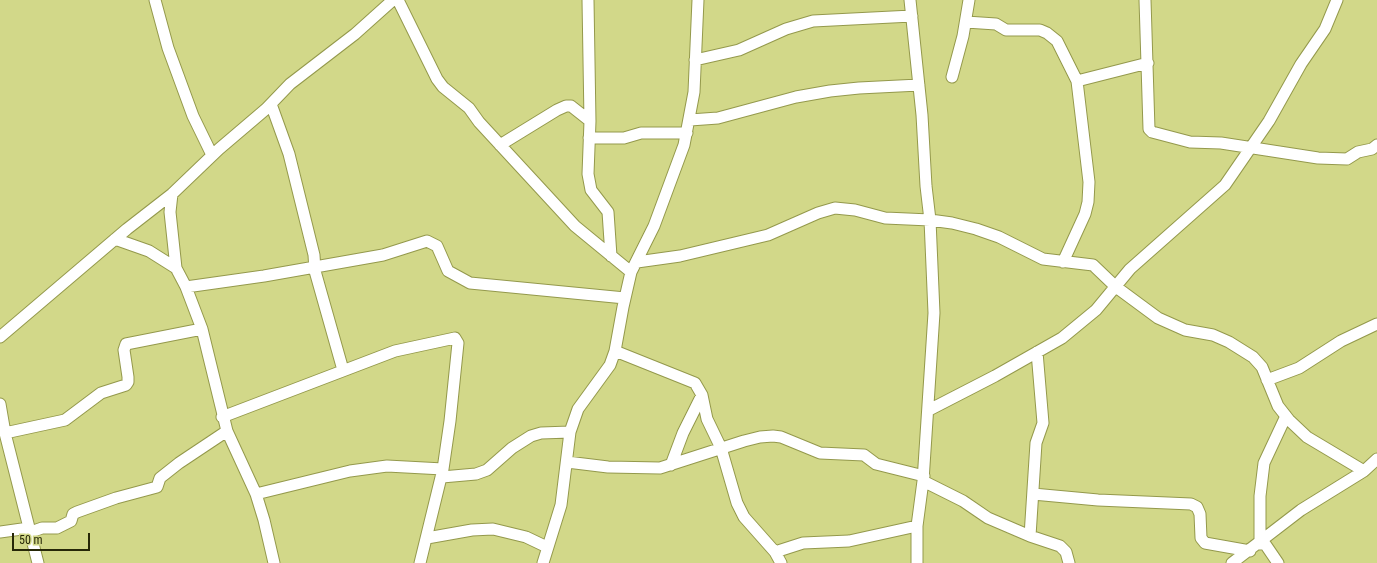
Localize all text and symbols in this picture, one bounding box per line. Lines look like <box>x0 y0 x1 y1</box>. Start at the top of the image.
scale bar <box>14 525 92 551</box>
text: 50 m <box>19 533 43 547</box>

